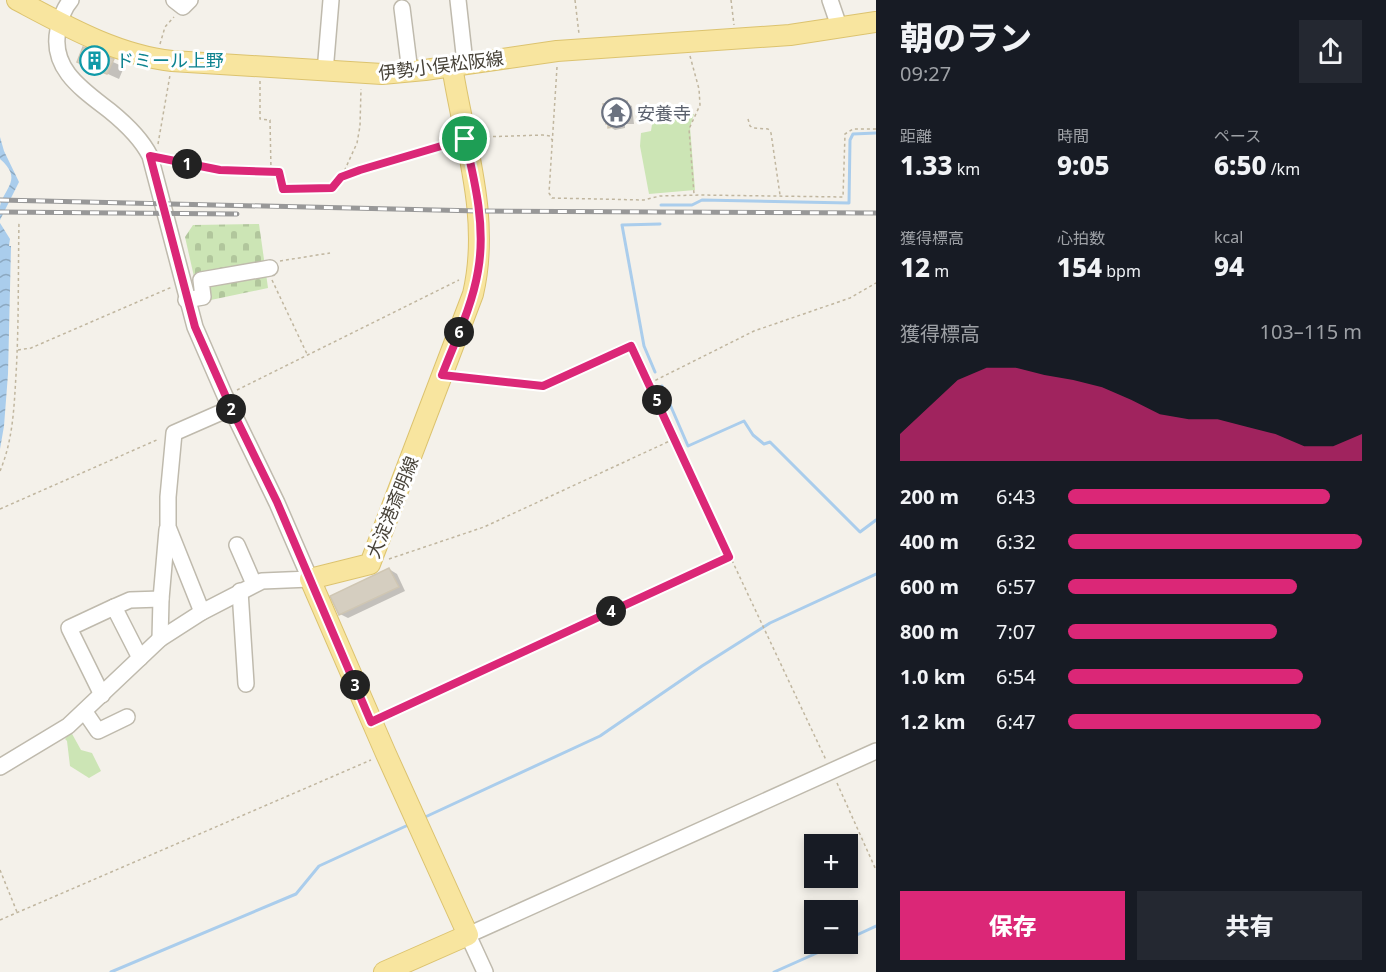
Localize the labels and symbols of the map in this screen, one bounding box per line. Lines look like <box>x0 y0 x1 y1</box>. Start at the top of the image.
building icon: ドミール上野 <box>79 44 111 76</box>
street label: 伊勢小俣松阪線 <box>377 45 505 85</box>
place label: ドミール上野 <box>116 48 224 72</box>
temple icon: 安養寺 <box>600 97 632 129</box>
place label: 安養寺 <box>637 101 691 125</box>
pin <box>439 113 490 164</box>
pin: 1 <box>172 149 202 179</box>
pin: 6 <box>444 317 474 347</box>
pin: 5 <box>642 385 672 415</box>
pin: 2 <box>216 394 246 424</box>
street label: 大淀港斎明線 <box>361 452 423 562</box>
pin: 4 <box>596 596 626 626</box>
pin: 3 <box>340 670 370 700</box>

